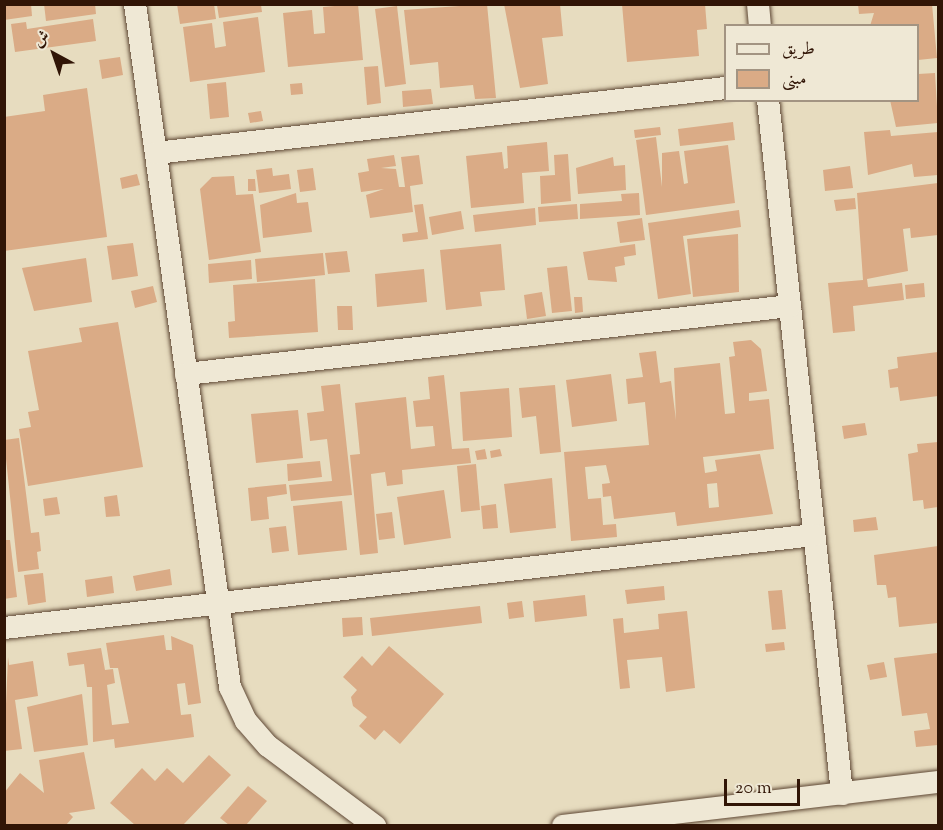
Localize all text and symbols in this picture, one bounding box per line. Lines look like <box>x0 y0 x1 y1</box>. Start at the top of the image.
north arrow <box>24 24 84 84</box>
legend <box>724 24 919 102</box>
text: ش <box>29 26 56 54</box>
text: طريق <box>782 37 815 63</box>
text: مبنى <box>782 67 807 93</box>
scale bar <box>727 767 804 805</box>
text: 20 m <box>735 776 772 802</box>

